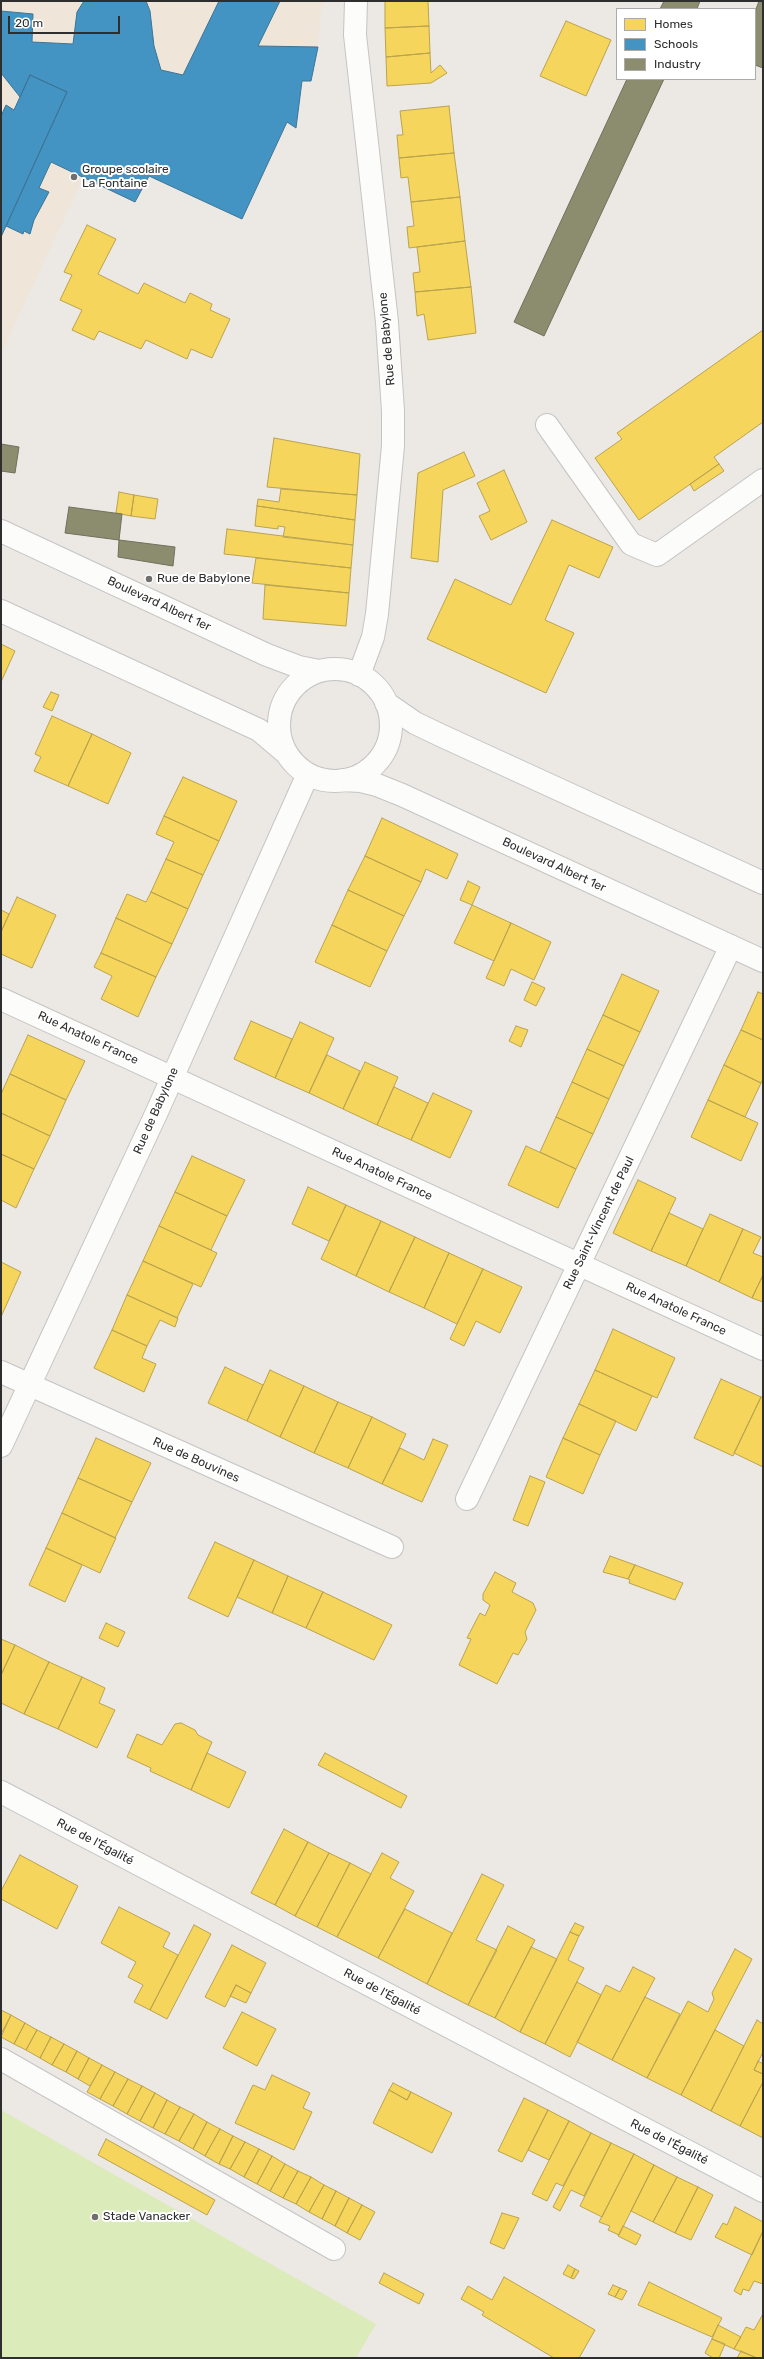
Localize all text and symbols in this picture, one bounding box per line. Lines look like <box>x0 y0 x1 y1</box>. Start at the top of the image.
scale bar <box>10 8 122 34</box>
legend <box>616 8 756 80</box>
text: 20 m <box>15 16 43 30</box>
text: Homes <box>654 17 693 31</box>
text: Schools <box>654 37 698 51</box>
text: Industry <box>654 57 701 71</box>
place label: Groupe scolaire La Fontaine <box>82 163 169 191</box>
marker: Groupe scolaire La Fontaine <box>69 172 79 182</box>
street label: Rue de Babylone <box>376 292 398 386</box>
place label: Rue de Babylone <box>157 572 251 586</box>
street label: Boulevard Albert 1er <box>105 574 213 634</box>
marker: Rue de Babylone <box>144 574 154 584</box>
street label: Boulevard Albert 1er <box>500 835 608 895</box>
street label: Rue Anatole France <box>35 1008 141 1068</box>
street label: Rue de Babylone <box>130 1065 182 1157</box>
street label: Rue Anatole France <box>329 1144 435 1204</box>
street label: Rue Saint-Vincent de Paul <box>561 1154 637 1292</box>
street label: Rue Anatole France <box>623 1279 729 1339</box>
street label: Rue de Bouvines <box>150 1434 242 1486</box>
street label: Rue de l'Égalité <box>54 1816 136 1868</box>
street label: Rue de l'Égalité <box>341 1966 423 2018</box>
street label: Rue de l'Égalité <box>628 2116 710 2168</box>
place label: Stade Vanacker <box>103 2210 190 2224</box>
marker: Stade Vanacker <box>90 2212 100 2222</box>

